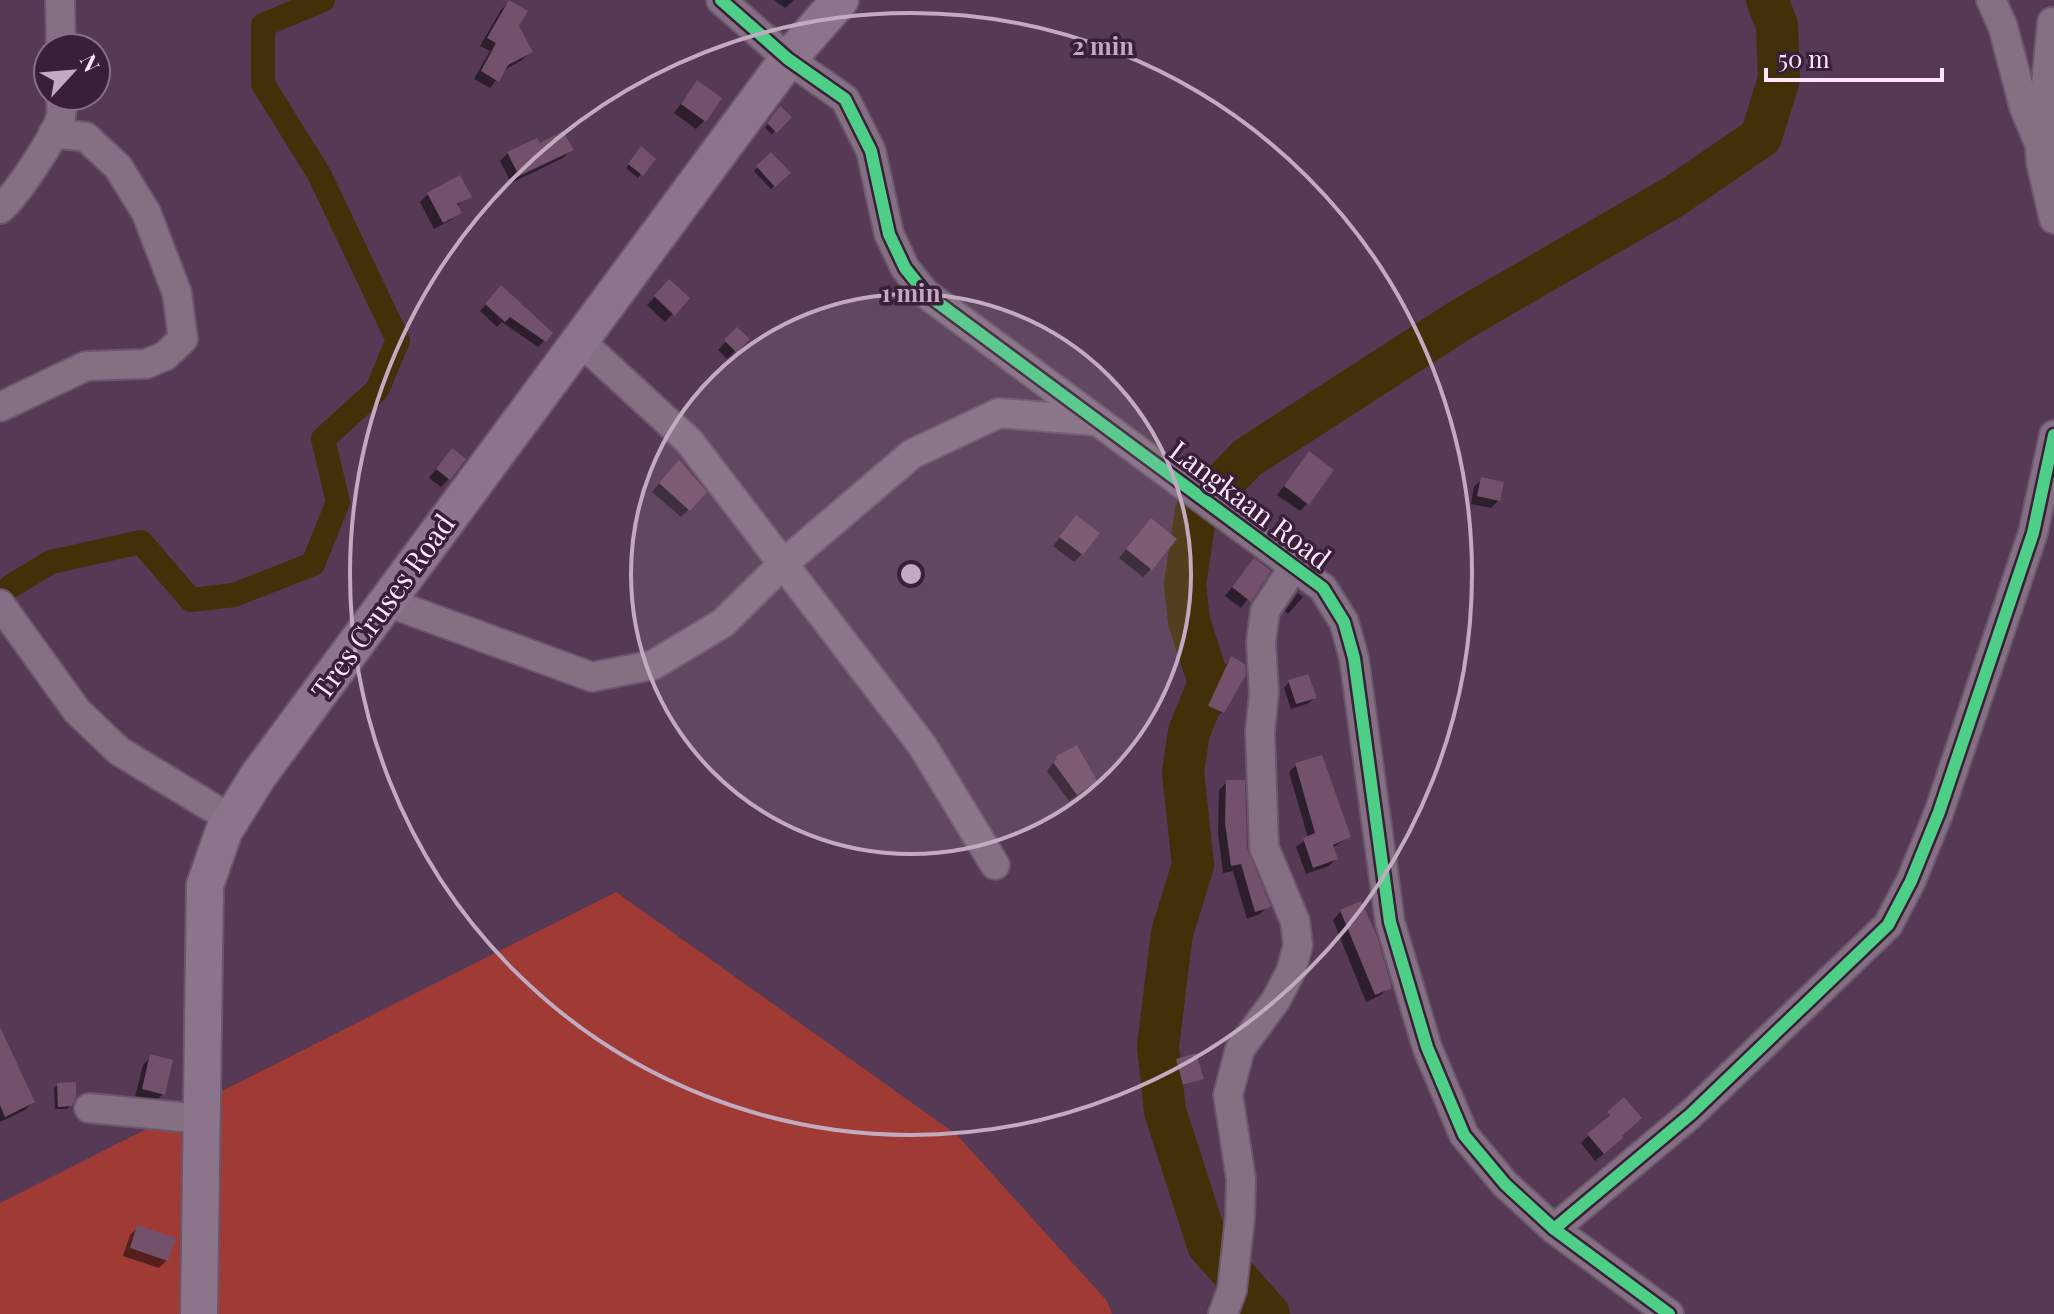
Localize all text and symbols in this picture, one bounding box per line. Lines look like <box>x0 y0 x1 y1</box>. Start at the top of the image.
text: 2 min <box>1072 29 1134 61</box>
north arrow <box>32 32 112 112</box>
scale bar <box>1766 32 1942 82</box>
text: 50 m <box>1778 42 1830 74</box>
text: N <box>74 49 108 77</box>
text: 1 min <box>882 276 941 308</box>
street label: Langkaan Road <box>1163 431 1339 576</box>
street label: Tres Cruses Road <box>302 506 462 706</box>
centre of rings <box>897 560 925 588</box>

